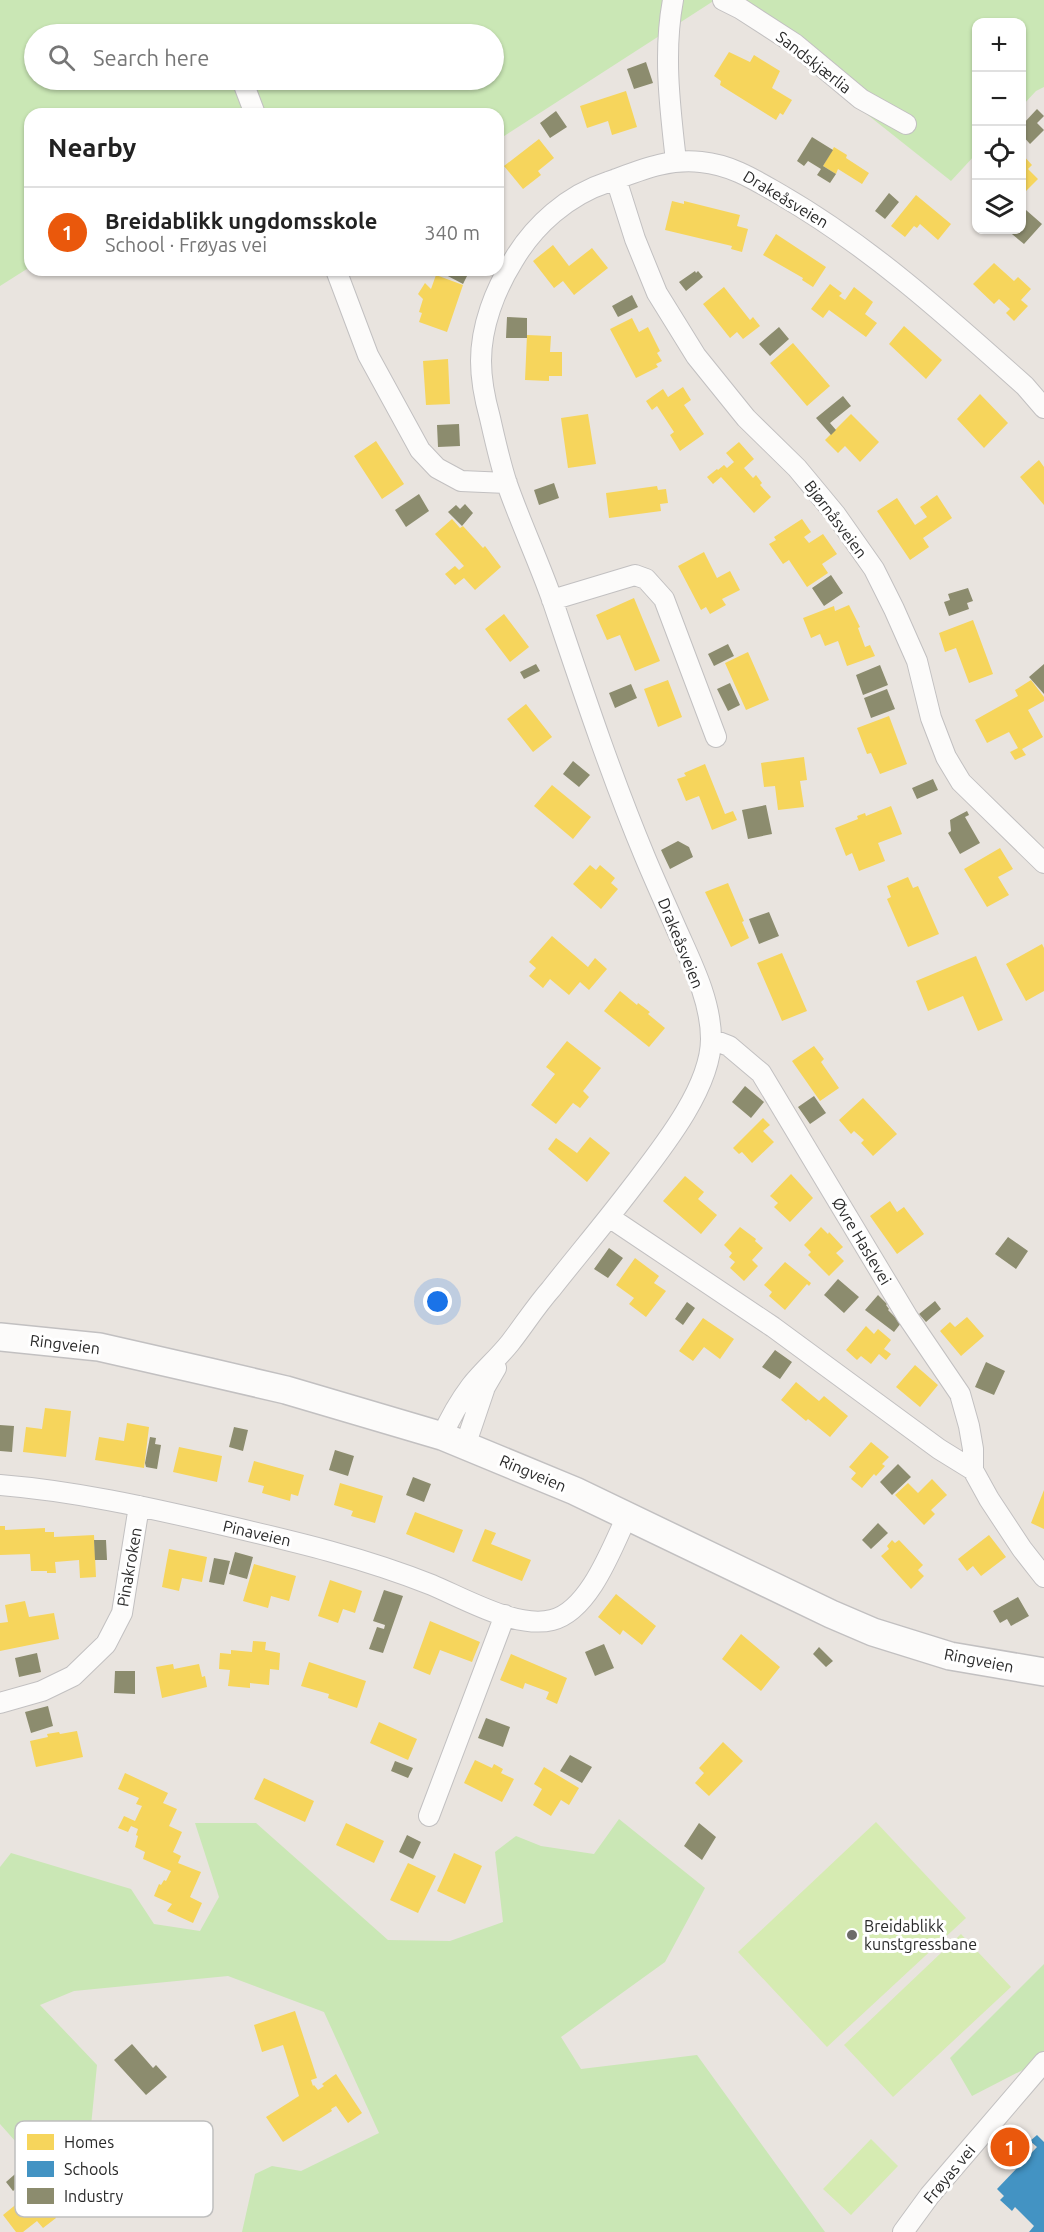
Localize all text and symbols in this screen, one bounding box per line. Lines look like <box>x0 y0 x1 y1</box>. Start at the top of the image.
map controls <box>972 18 1026 234</box>
button: + <box>972 18 1026 72</box>
search box <box>24 24 504 90</box>
street label: Sandskjærlia <box>773 27 855 97</box>
icon: search <box>45 41 78 74</box>
text: Search here <box>93 45 209 70</box>
button: − <box>972 72 1026 126</box>
button: locate <box>972 126 1026 180</box>
text: Nearby <box>48 133 136 162</box>
street label: Drakeåsveien <box>740 167 832 231</box>
button: layers <box>972 180 1026 234</box>
text: Breidablikk ungdomsskole <box>105 208 377 233</box>
text: 1 <box>62 221 73 244</box>
text: 340 m <box>424 221 480 244</box>
text: School · Frøyas vei <box>105 233 267 256</box>
street label: Bjørnåsveien <box>801 477 871 561</box>
street label: Drakeåsveien <box>655 895 707 991</box>
street label: Øvre Haslevei <box>829 1194 895 1288</box>
your location <box>423 1287 452 1316</box>
street label: Ringveien <box>29 1331 101 1357</box>
street label: Ringveien <box>497 1451 569 1495</box>
street label: Pinaveien <box>221 1516 293 1550</box>
street label: Pinakroken <box>113 1526 145 1608</box>
street label: Ringveien <box>943 1644 1015 1676</box>
place label: Breidablikk kunstgressbane <box>864 1917 977 1953</box>
marker: Breidablikk kunstgressbane <box>845 1928 859 1942</box>
legend <box>15 2121 213 2217</box>
pin: 1 <box>990 2124 1030 2170</box>
text: Homes <box>64 2133 114 2151</box>
street label: Frøyas vei <box>919 2141 979 2207</box>
text: Schools <box>64 2160 119 2178</box>
text: Industry <box>64 2187 123 2205</box>

